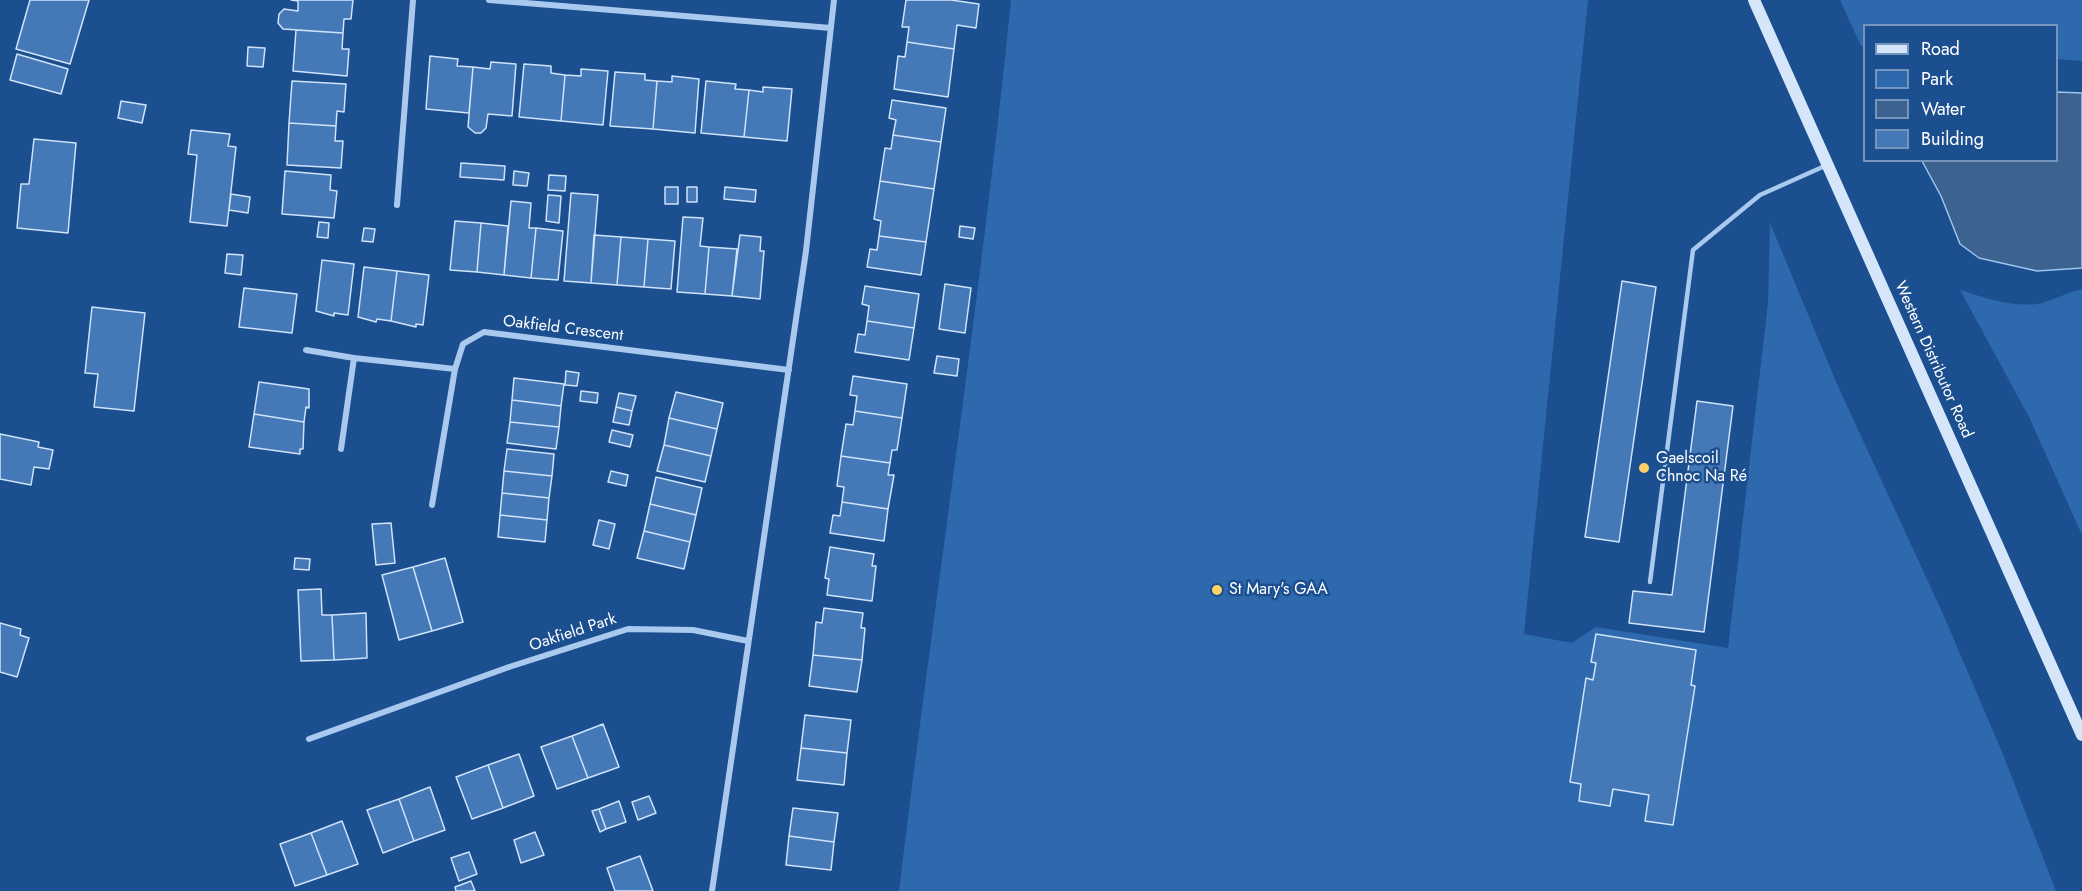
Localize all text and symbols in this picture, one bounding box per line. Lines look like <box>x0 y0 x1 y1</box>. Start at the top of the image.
legend <box>1863 24 2058 162</box>
text: Road <box>1921 36 1960 62</box>
text: Park <box>1921 66 1953 92</box>
text: Water <box>1921 96 1965 122</box>
text: Building <box>1921 126 1984 152</box>
street label: Western Distributor Road <box>1890 278 1976 442</box>
street label: Oakfield Crescent <box>502 312 624 346</box>
place label: Gaelscoil Chnoc Na Ré <box>1656 449 1747 487</box>
marker: Gaelscoil Chnoc Na Ré <box>1637 461 1651 475</box>
place label: St Mary's GAA <box>1229 580 1328 600</box>
marker: St Mary's GAA <box>1210 583 1224 597</box>
street label: Oakfield Park <box>527 610 619 656</box>

